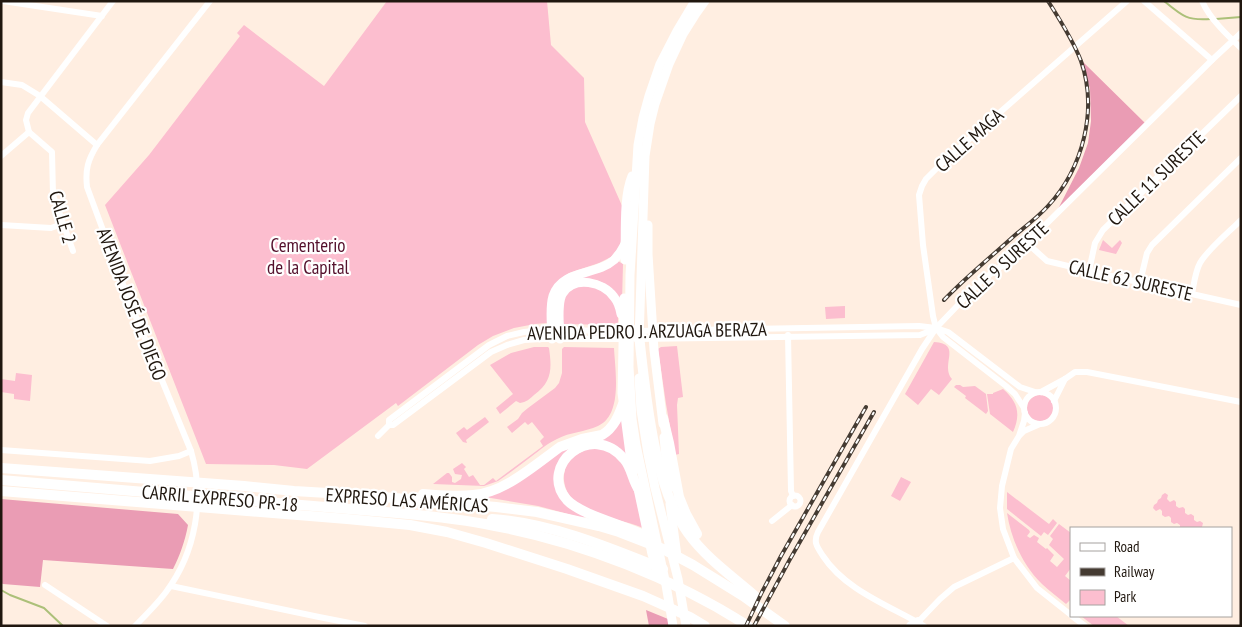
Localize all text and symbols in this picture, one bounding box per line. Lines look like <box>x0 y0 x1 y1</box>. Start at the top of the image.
street label: CALLE MAGA <box>930 103 1008 177</box>
street label: CALLE 11 SURESTE <box>1102 125 1210 231</box>
street label: CALLE 2 <box>44 188 82 246</box>
street label: CALLE 9 SURESTE <box>951 216 1053 314</box>
street label: AVENIDA JOSÉ DE DIEGO <box>92 224 172 384</box>
park label: Cementerio de la Capital <box>267 233 349 279</box>
street label: CALLE 62 SURESTE <box>1067 254 1195 306</box>
street label: AVENIDA PEDRO J. ARZUAGA BERAZA <box>527 317 767 345</box>
street label: CARRIL EXPRESO PR-18 <box>141 479 299 517</box>
street label: EXPRESO LAS AMÉRICAS <box>325 482 489 518</box>
legend <box>1070 527 1232 617</box>
text: Road <box>1114 537 1140 556</box>
text: Railway <box>1114 562 1155 581</box>
text: Park <box>1114 587 1136 606</box>

